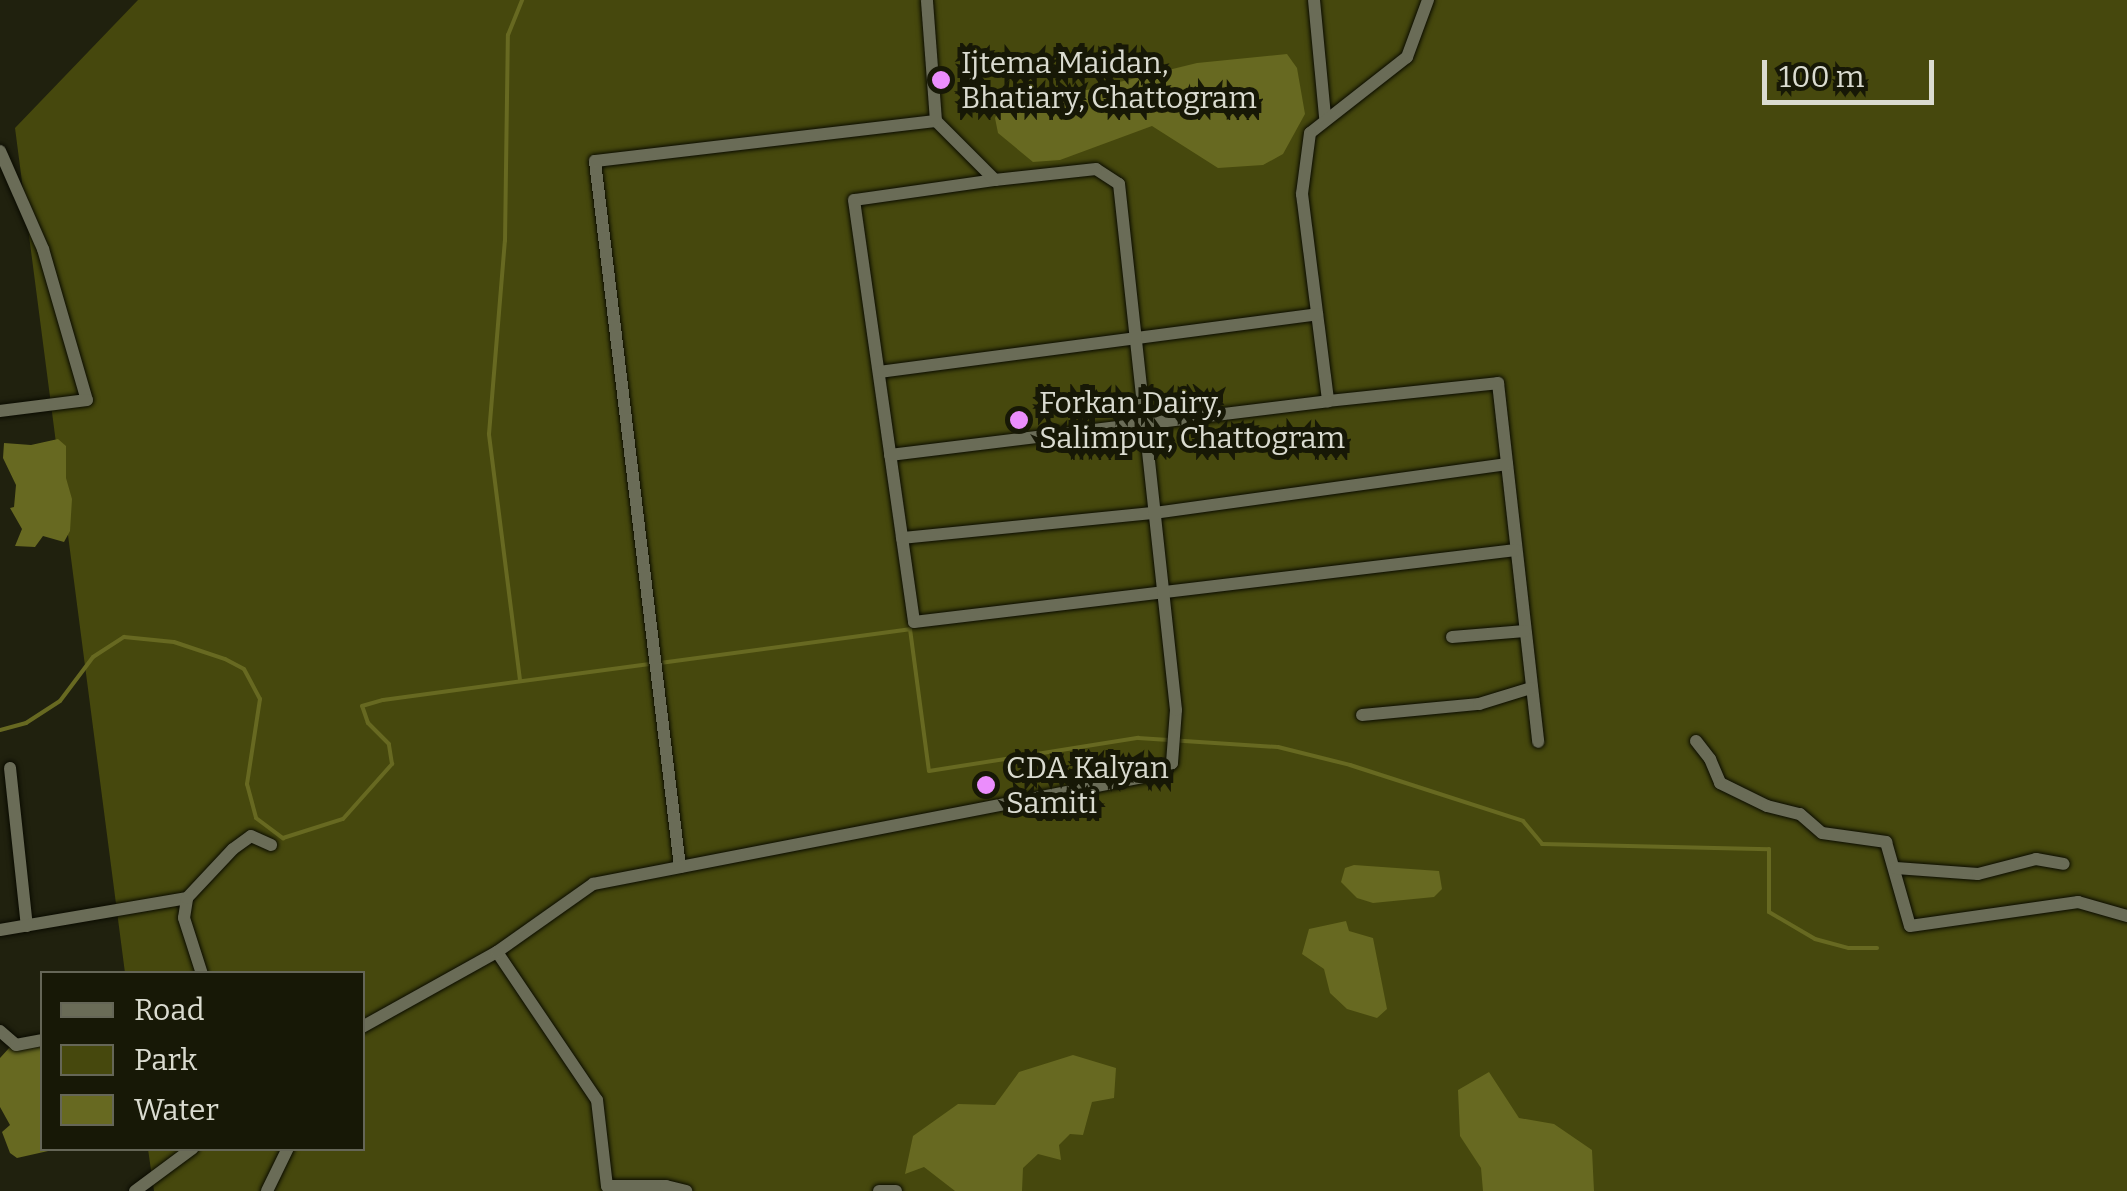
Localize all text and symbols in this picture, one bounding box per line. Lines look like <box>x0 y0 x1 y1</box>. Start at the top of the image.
scale bar <box>1767 40 1940 102</box>
place label: Ijtema Maidan, Bhatiary, Chattogram <box>961 45 1257 116</box>
text: 100 m <box>1779 59 1864 95</box>
marker: Ijtema Maidan, Bhatiary, Chattogram <box>930 69 952 91</box>
place label: Forkan Dairy, Salimpur, Chattogram <box>1039 385 1345 456</box>
marker: Forkan Dairy, Salimpur, Chattogram <box>1008 409 1030 431</box>
place label: CDA Kalyan Samiti <box>1006 750 1169 820</box>
marker: CDA Kalyan Samiti <box>975 774 997 796</box>
legend <box>40 971 365 1151</box>
text: Road <box>134 992 205 1028</box>
text: Park <box>134 1042 197 1078</box>
text: Water <box>134 1092 219 1128</box>

